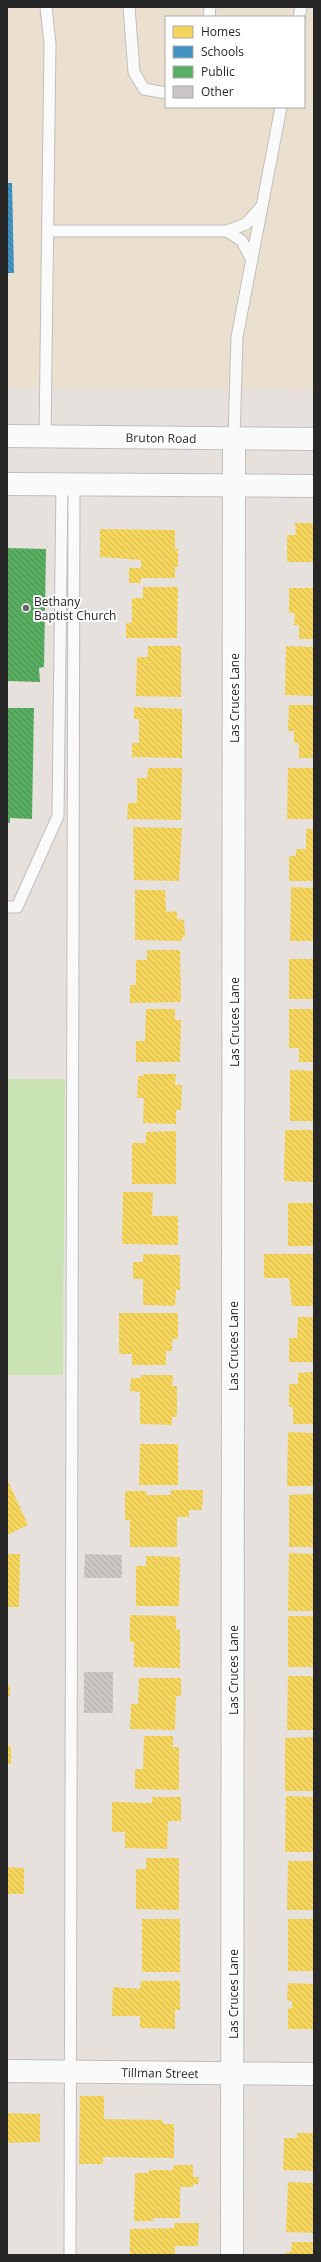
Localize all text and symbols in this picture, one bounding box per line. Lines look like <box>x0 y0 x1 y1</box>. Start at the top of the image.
legend <box>165 16 305 108</box>
text: Homes <box>201 23 241 40</box>
text: Schools <box>201 43 244 60</box>
text: Public <box>201 63 235 80</box>
text: Other <box>201 83 234 100</box>
street label: Bruton Road <box>126 429 196 447</box>
place label: Bethany Baptist Church <box>34 593 116 624</box>
marker: Bethany Baptist Church <box>21 603 31 613</box>
street label: Las Cruces Lane <box>226 653 243 743</box>
street label: Las Cruces Lane <box>226 977 243 1067</box>
street label: Las Cruces Lane <box>225 1301 242 1391</box>
street label: Las Cruces Lane <box>225 1625 242 1715</box>
street label: Las Cruces Lane <box>225 1949 242 2039</box>
street label: Tillman Street <box>121 2064 199 2082</box>

